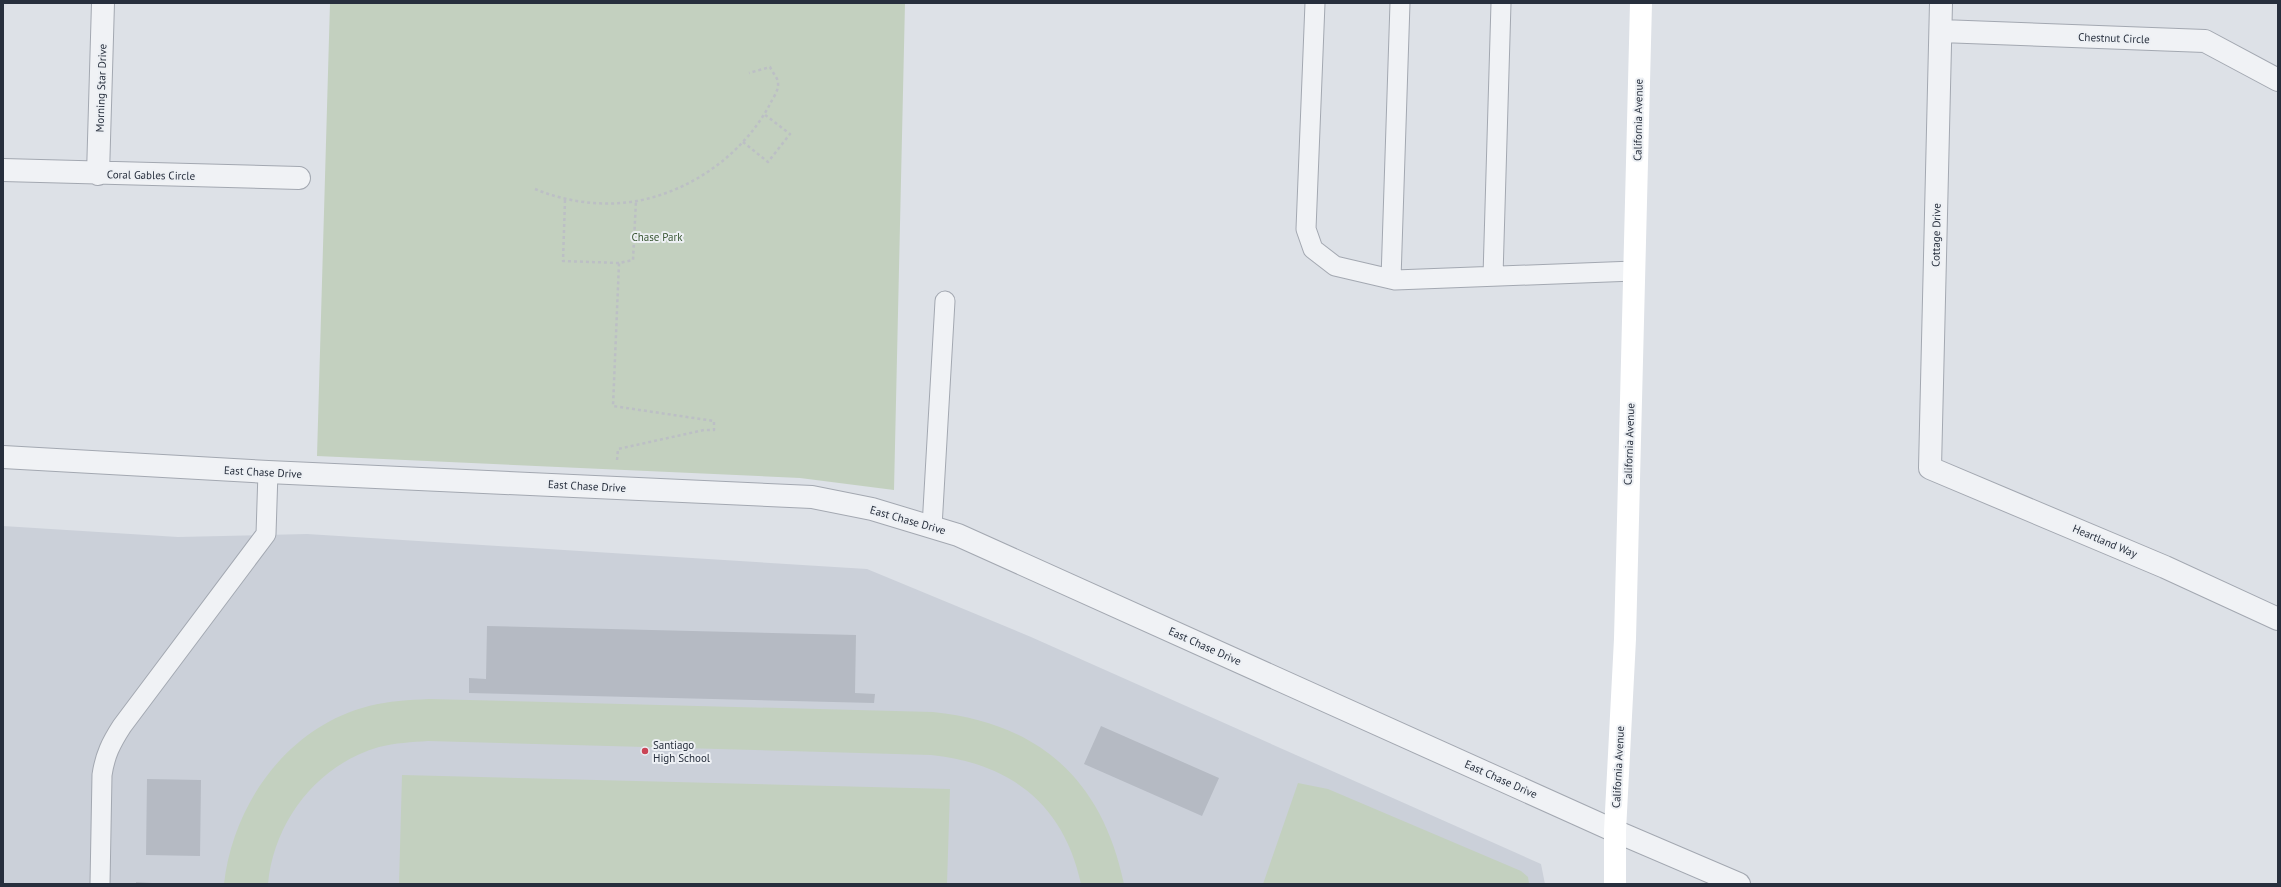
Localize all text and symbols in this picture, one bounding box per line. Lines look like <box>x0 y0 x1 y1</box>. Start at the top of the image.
street label: Chestnut Circle <box>2078 30 2150 46</box>
street label: Morning Star Drive <box>92 43 110 132</box>
street label: California Avenue <box>1630 78 1646 161</box>
street label: Coral Gables Circle <box>107 167 196 183</box>
street label: Cottage Drive <box>1928 203 1944 267</box>
park label: Chase Park <box>631 230 683 244</box>
street label: California Avenue <box>1621 402 1637 485</box>
street label: East Chase Drive <box>224 463 303 481</box>
street label: East Chase Drive <box>548 477 627 495</box>
street label: East Chase Drive <box>868 502 948 538</box>
street label: Heartland Way <box>2071 521 2140 561</box>
street label: East Chase Drive <box>1166 624 1244 668</box>
street label: California Avenue <box>1609 725 1627 808</box>
place label: Santiago High School <box>653 738 711 765</box>
marker: Santiago High School <box>640 746 650 756</box>
street label: East Chase Drive <box>1462 757 1540 801</box>

